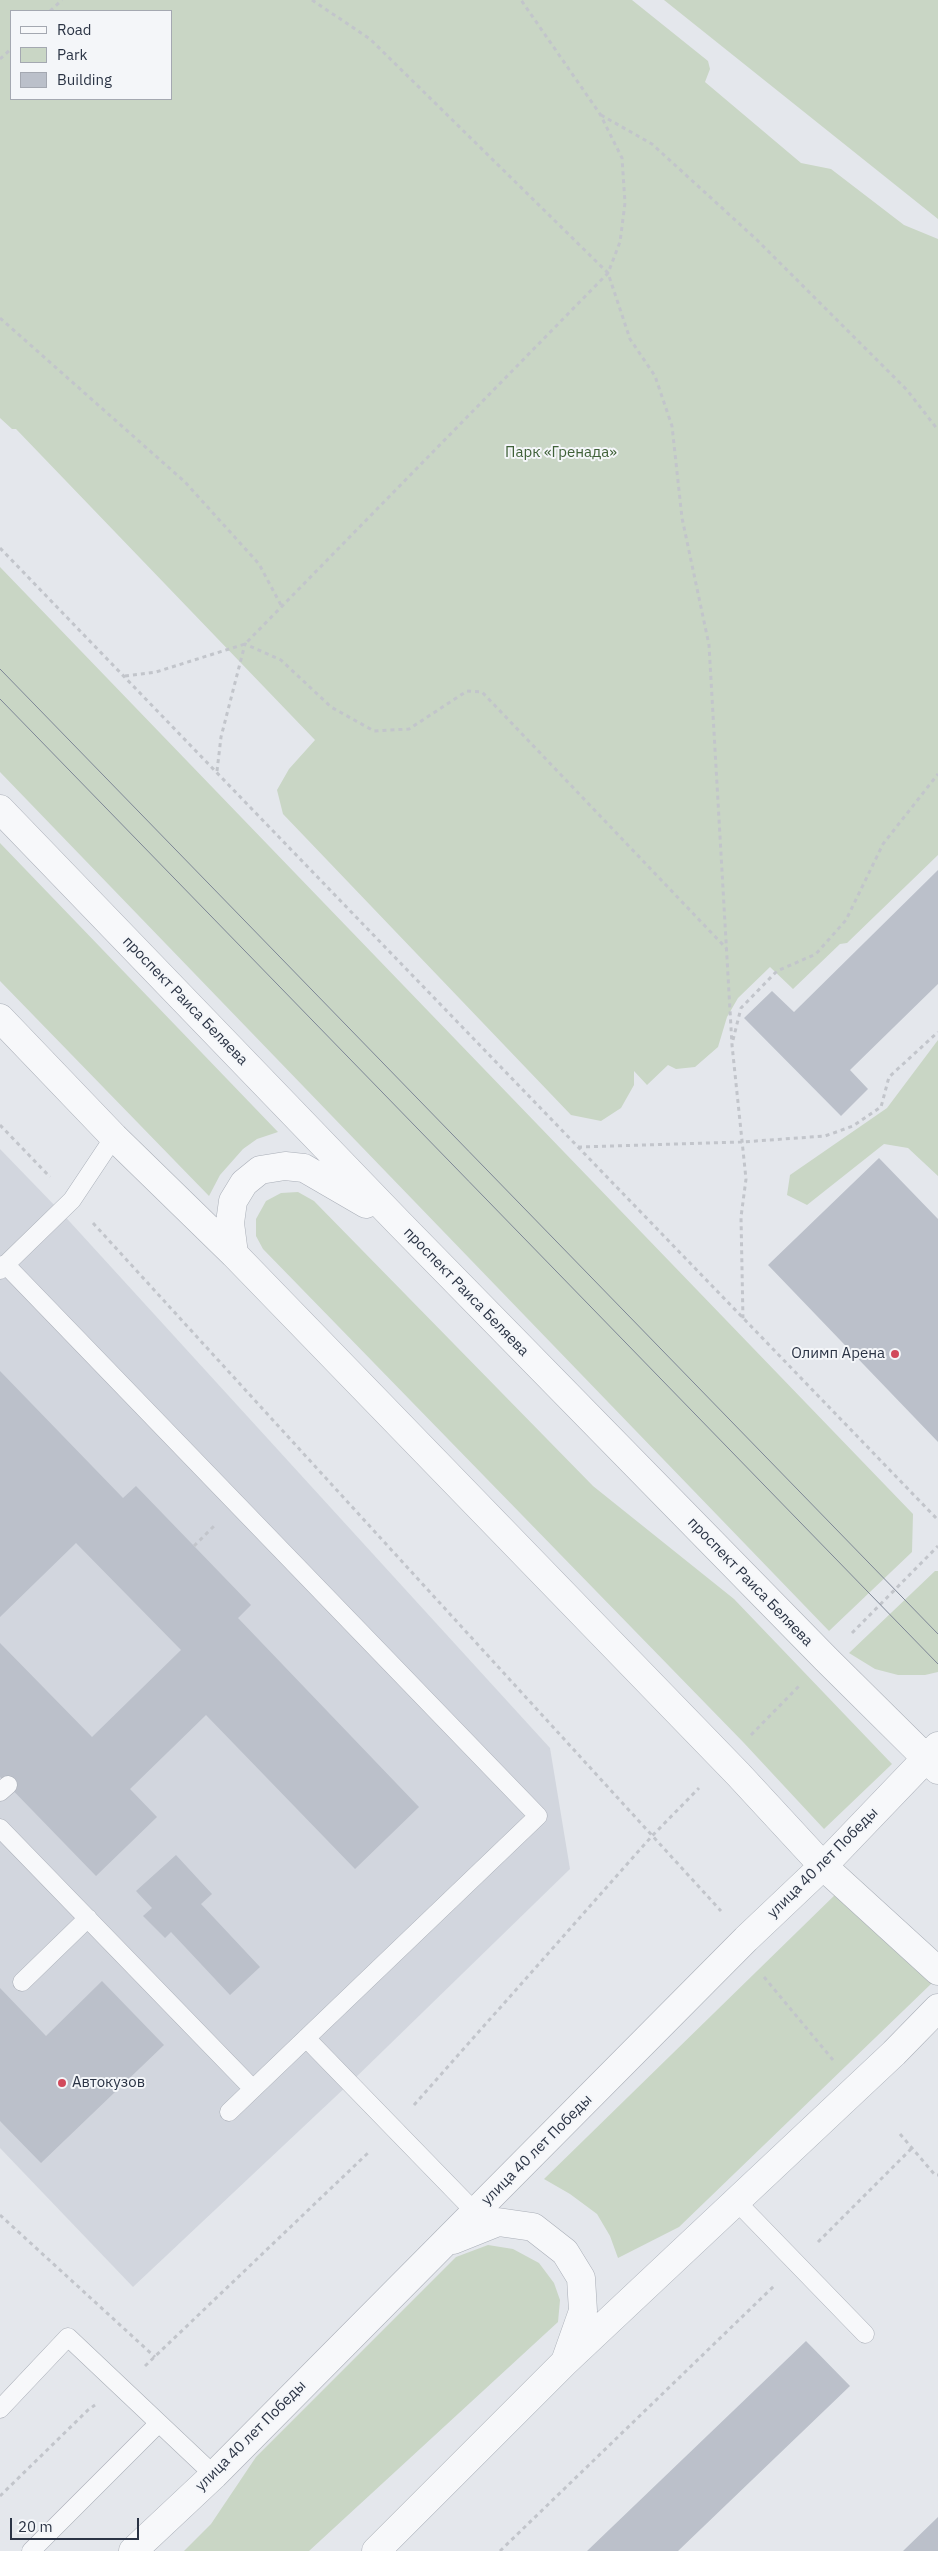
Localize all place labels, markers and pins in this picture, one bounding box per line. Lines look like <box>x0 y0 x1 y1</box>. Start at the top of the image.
place label: Олимп Арена <box>791 1345 885 1363</box>
marker: Олимп Арена <box>889 1348 901 1360</box>
place label: Автокузов <box>72 2074 145 2092</box>
marker: Автокузов <box>56 2077 68 2089</box>

